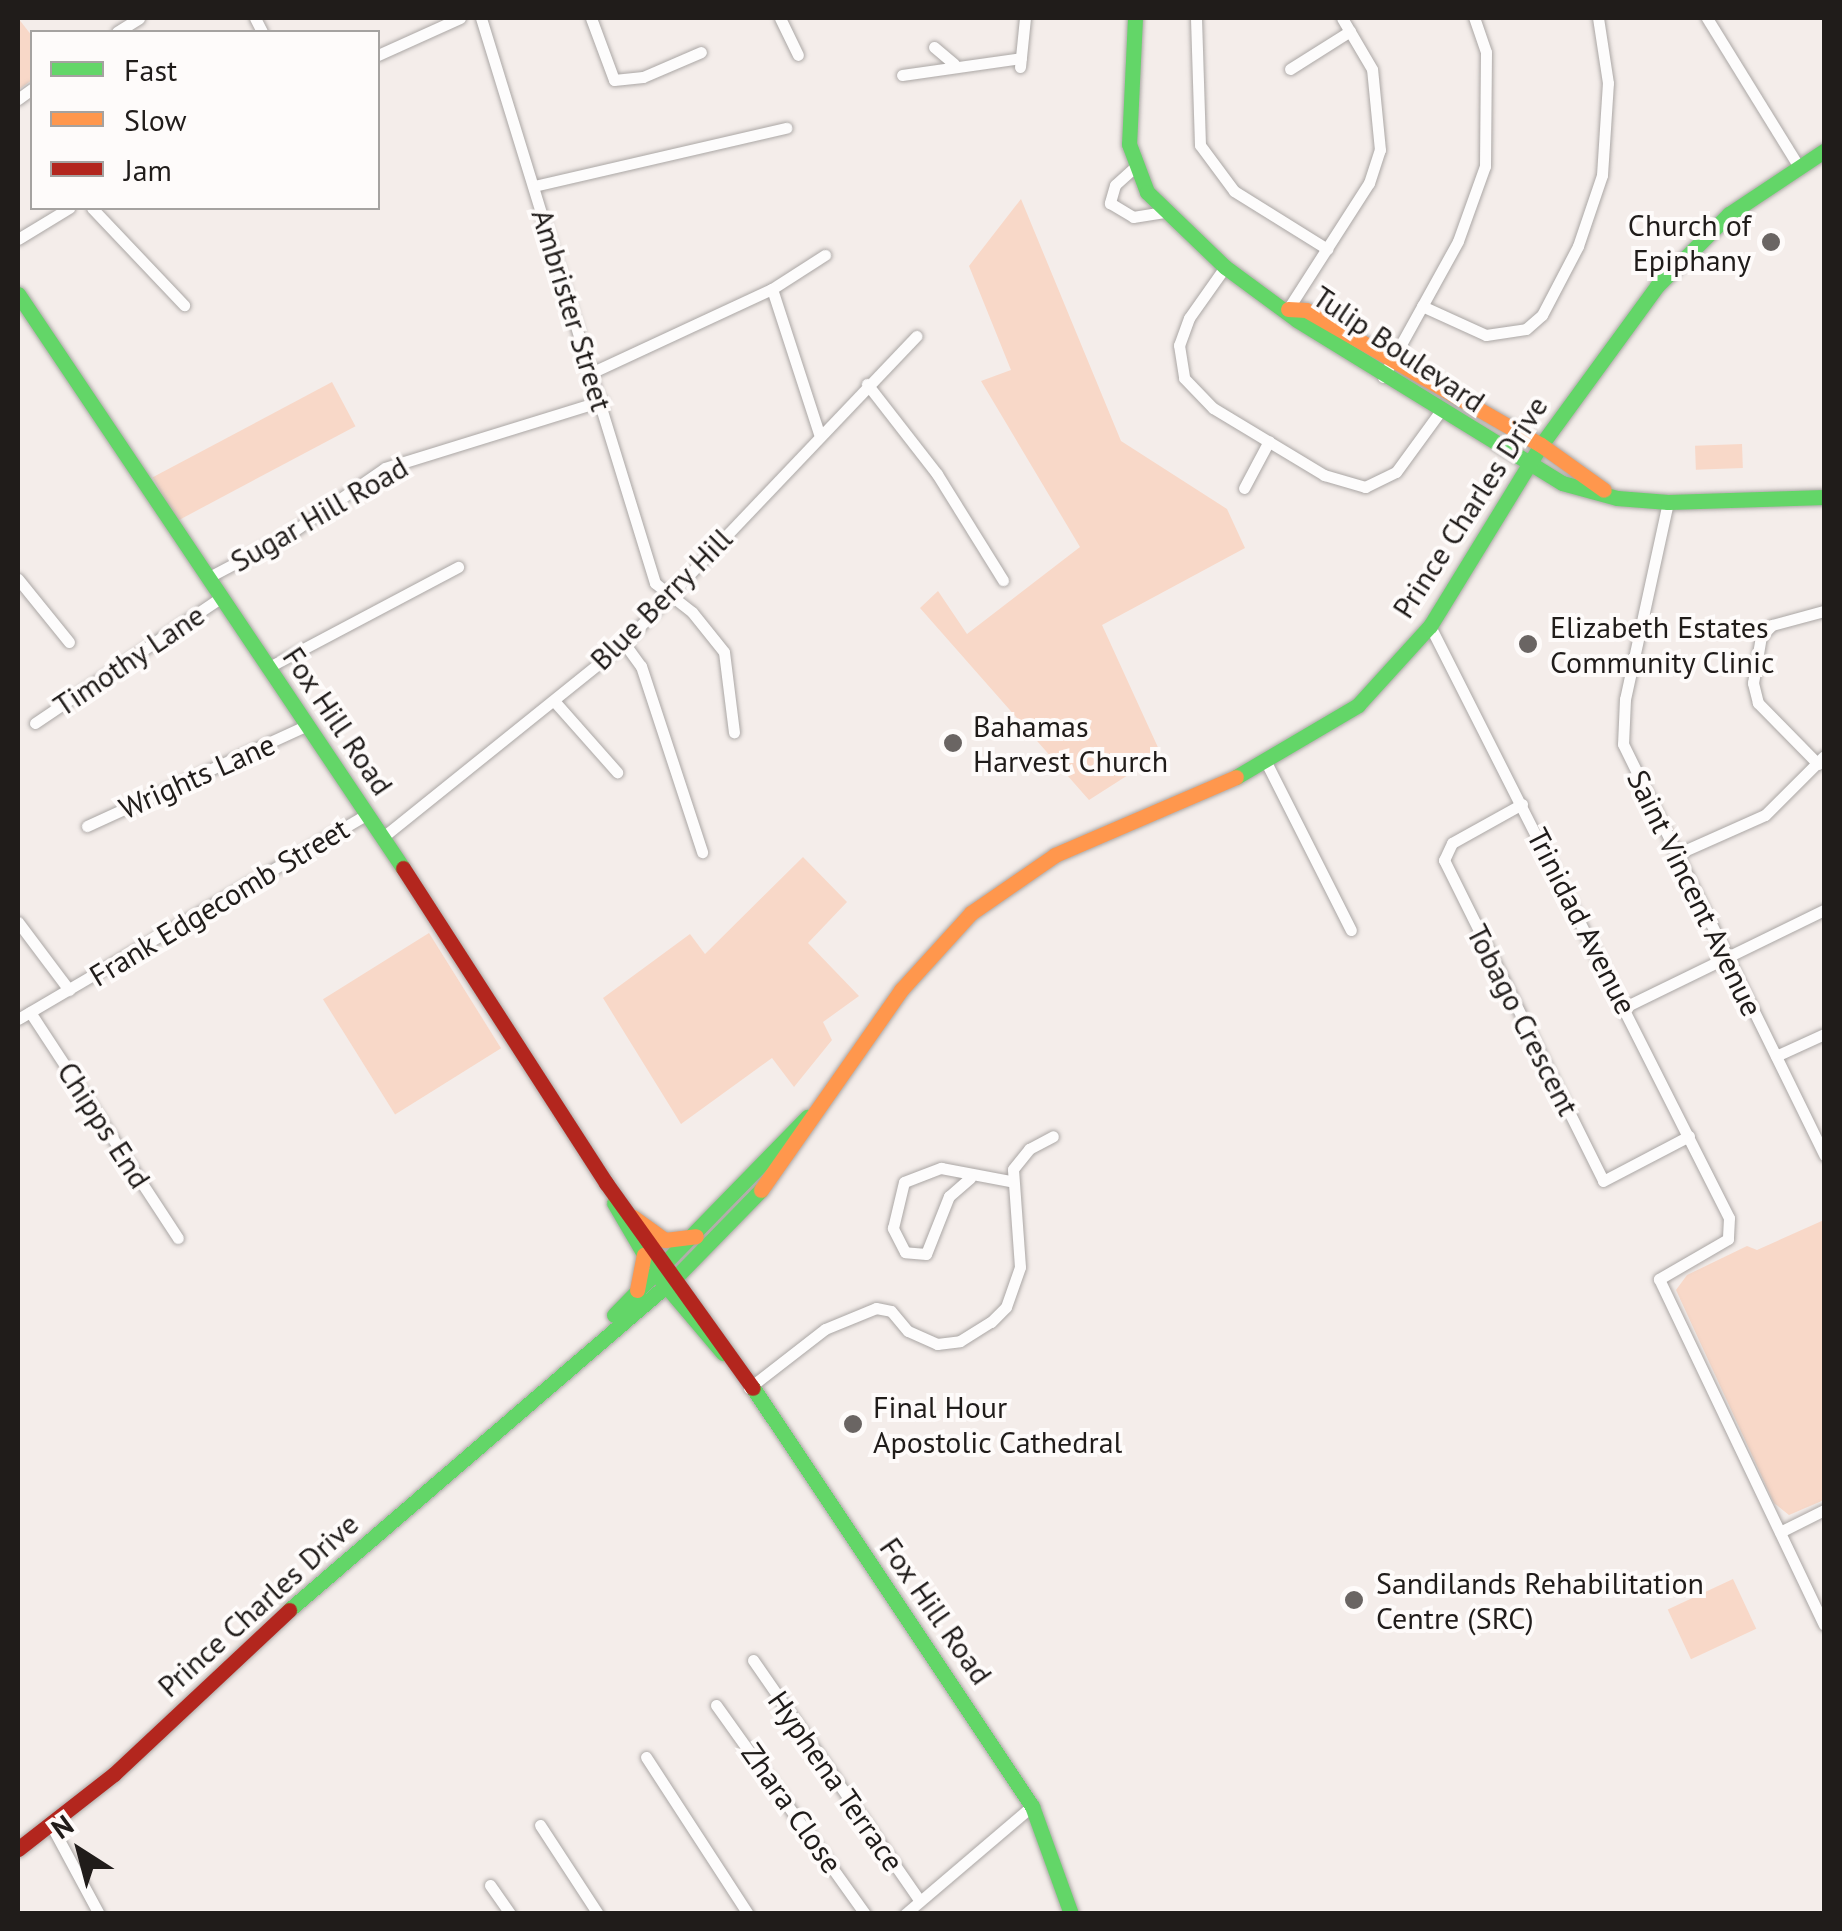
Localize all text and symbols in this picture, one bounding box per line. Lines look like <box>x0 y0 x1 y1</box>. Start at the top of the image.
legend <box>30 30 380 210</box>
text: Fast <box>124 50 177 89</box>
text: Slow <box>124 100 187 139</box>
text: Jam <box>124 150 172 189</box>
street label: Ambrister Street <box>524 205 620 415</box>
place label: Church of Epiphany <box>1628 207 1751 278</box>
marker: Church of Epiphany <box>1760 231 1782 253</box>
street label: Tulip Boulevard <box>1306 278 1492 420</box>
street label: Prince Charles Drive <box>1385 389 1555 625</box>
street label: Sugar Hill Road <box>224 449 414 579</box>
street label: Blue Berry Hill <box>582 520 740 678</box>
street label: Timothy Lane <box>46 596 212 724</box>
place label: Elizabeth Estates Community Clinic <box>1550 609 1776 680</box>
marker: Elizabeth Estates Community Clinic <box>1515 631 1541 657</box>
street label: Fox Hill Road <box>275 640 401 802</box>
place label: Bahamas Harvest Church <box>973 708 1168 778</box>
street label: Wrights Lane <box>114 726 280 826</box>
marker: Bahamas Harvest Church <box>942 732 964 754</box>
street label: Saint Vincent Avenue <box>1619 763 1771 1023</box>
street label: Frank Edgecomb Street <box>83 810 355 994</box>
street label: Trinidad Avenue <box>1519 821 1645 1021</box>
street label: Tobago Crescent <box>1459 918 1587 1122</box>
street label: Chipps End <box>50 1055 158 1195</box>
place label: Final Hour Apostolic Cathedral <box>873 1389 1123 1460</box>
marker: Final Hour Apostolic Cathedral <box>842 1413 864 1435</box>
street label: Prince Charles Drive <box>150 1506 366 1704</box>
street label: Fox Hill Road <box>872 1530 1000 1692</box>
place label: Sandilands Rehabilitation Centre (SRC) <box>1376 1565 1704 1636</box>
marker: Sandilands Rehabilitation Centre (SRC) <box>1341 1587 1367 1613</box>
street label: Hyphena Terrace <box>760 1684 912 1878</box>
street label: Zhara Close <box>734 1736 850 1880</box>
north arrow <box>30 1801 130 1901</box>
text: N <box>44 1806 80 1847</box>

